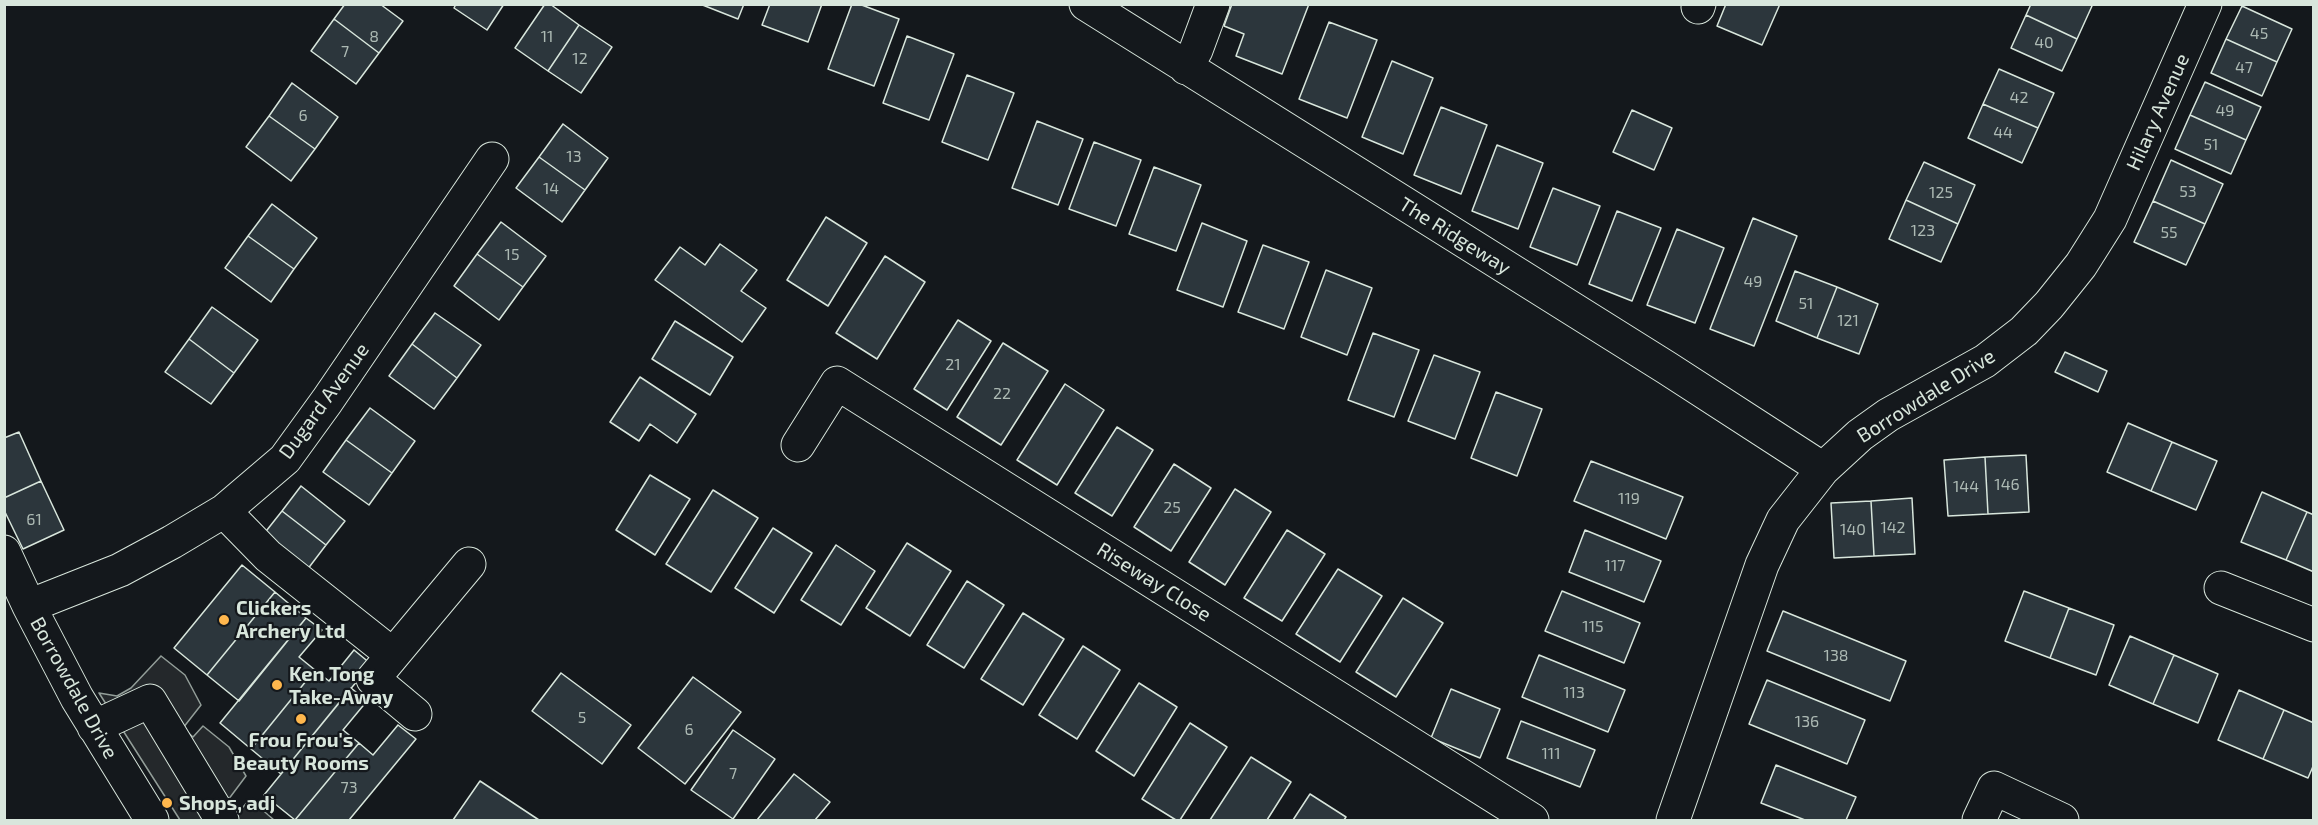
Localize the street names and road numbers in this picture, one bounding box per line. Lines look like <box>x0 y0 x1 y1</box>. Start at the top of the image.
street label: Hilary Avenue <box>2122 50 2194 174</box>
street label: The Ridgeway <box>1395 192 1515 280</box>
street label: Dugard Avenue <box>274 338 374 464</box>
street label: Borrowdale Drive <box>1853 344 1999 448</box>
street label: Riseway Close <box>1092 537 1216 627</box>
street label: Borrowdale Drive <box>25 613 123 763</box>

